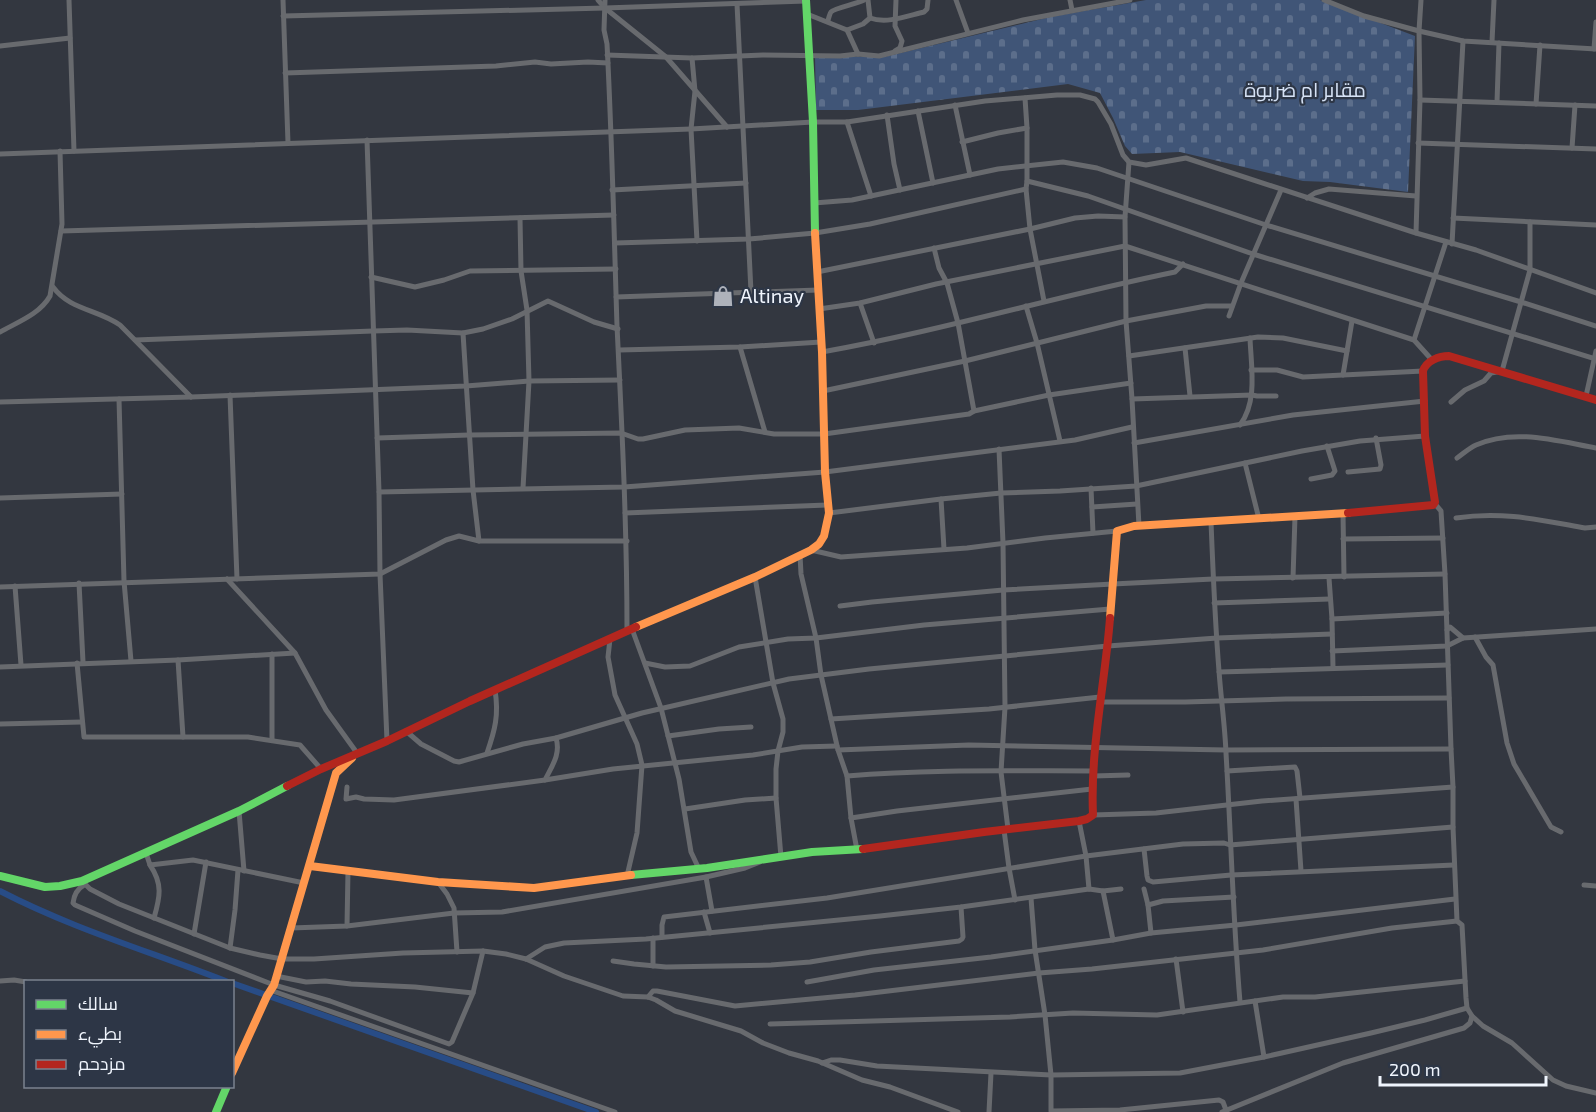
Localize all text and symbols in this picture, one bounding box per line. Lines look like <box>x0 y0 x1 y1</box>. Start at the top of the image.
park label: مقابر ام ضريوة <box>1244 77 1366 104</box>
place label: Altinay <box>740 283 804 307</box>
shop icon: Altinay <box>711 284 735 308</box>
legend <box>24 980 234 1088</box>
text: سالك <box>78 992 118 1014</box>
text: بطيء <box>78 1022 122 1048</box>
scale bar <box>1380 1049 1546 1087</box>
text: مزدحم <box>78 1052 126 1076</box>
text: 200 m <box>1389 1058 1441 1080</box>

